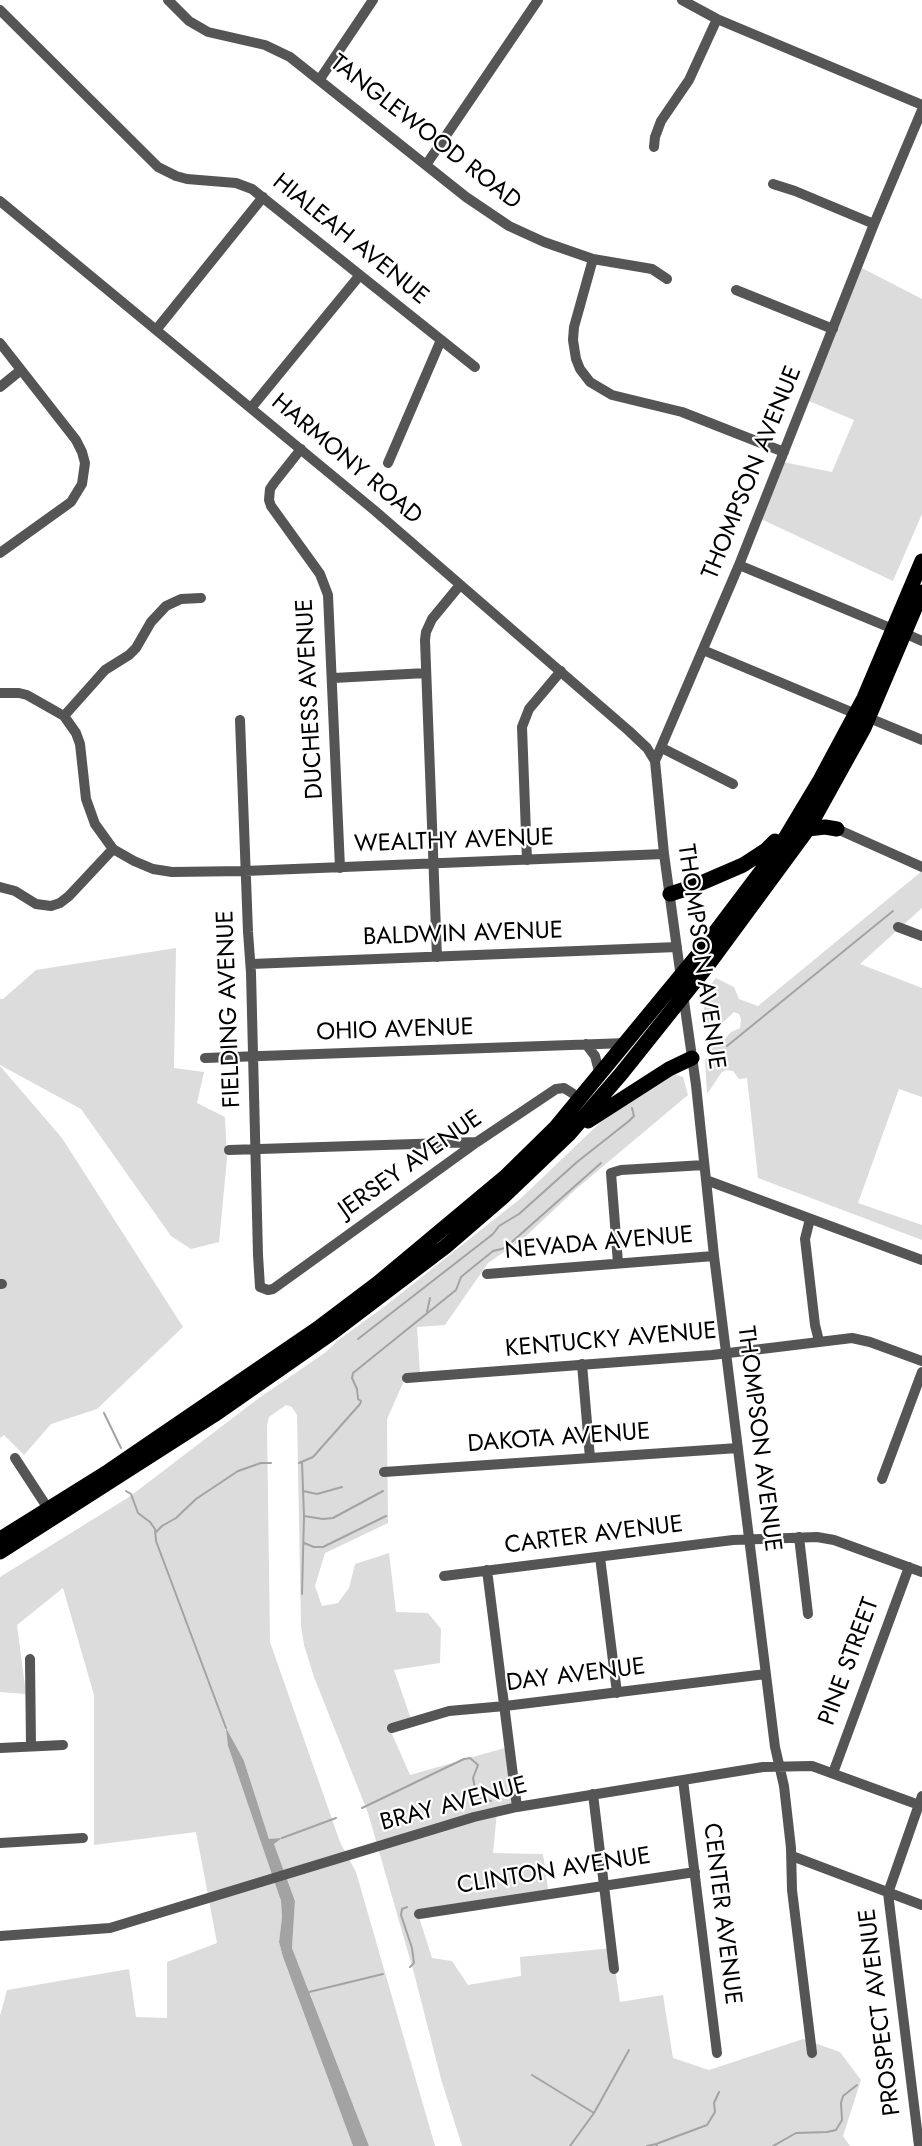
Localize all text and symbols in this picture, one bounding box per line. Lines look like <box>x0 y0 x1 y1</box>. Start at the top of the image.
street label: TANGLEWOOD ROAD <box>324 49 526 217</box>
street label: HIALEAH AVENUE <box>266 168 434 312</box>
street label: THOMPSON AVENUE <box>697 362 809 584</box>
street label: HARMONY ROAD <box>265 389 427 531</box>
street label: DUCHESS AVENUE <box>291 598 331 800</box>
street label: WEALTHY AVENUE <box>353 824 555 860</box>
street label: THOMPSON AVENUE <box>670 843 730 1071</box>
street label: FIELDING AVENUE <box>212 910 248 1108</box>
street label: BALDWIN AVENUE <box>363 917 563 953</box>
street label: OHIO AVENUE <box>316 1014 474 1048</box>
street label: JERSEY AVENUE <box>334 1105 488 1225</box>
street label: NEVADA AVENUE <box>504 1221 694 1267</box>
street label: KENTUCKY AVENUE <box>504 1317 718 1365</box>
street label: THOMPSON AVENUE <box>730 1325 786 1553</box>
street label: DAKOTA AVENUE <box>467 1418 651 1460</box>
street label: CARTER AVENUE <box>503 1511 685 1561</box>
street label: PINE STREET <box>814 1594 886 1730</box>
street label: DAY AVENUE <box>505 1653 647 1699</box>
street label: BRAY AVENUE <box>377 1772 531 1838</box>
street label: CENTER AVENUE <box>696 1822 746 2006</box>
street label: CLINTON AVENUE <box>455 1842 653 1902</box>
street label: PROSPECT AVENUE <box>854 1907 908 2117</box>

